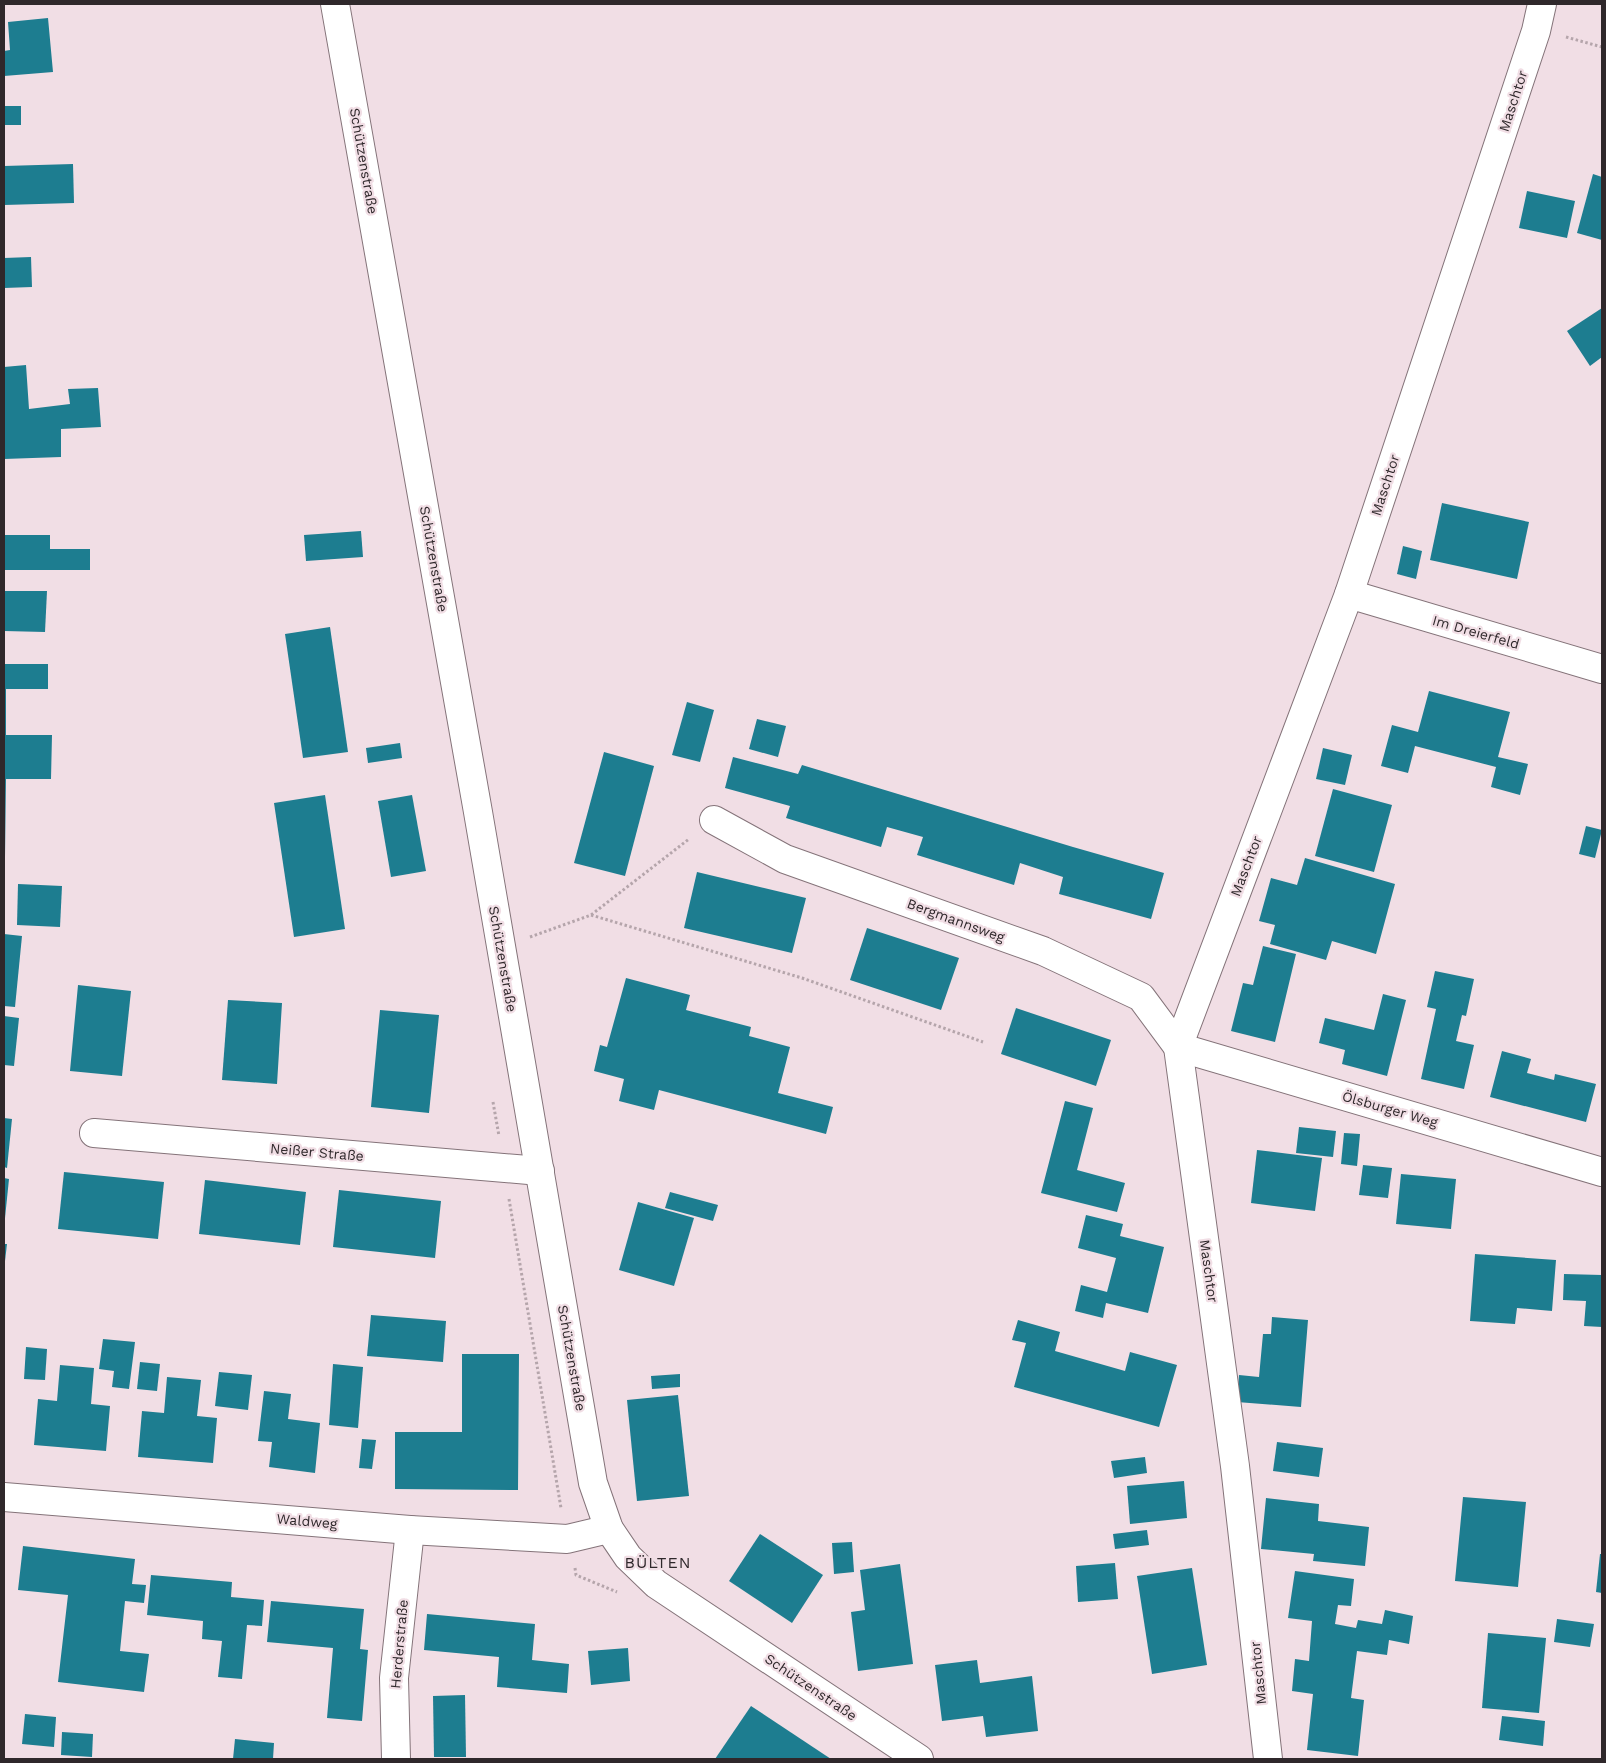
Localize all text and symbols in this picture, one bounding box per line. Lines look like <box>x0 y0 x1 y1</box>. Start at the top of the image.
street label: Maschtor <box>1496 68 1531 134</box>
street label: Schützenstraße <box>347 107 381 215</box>
street label: Maschtor <box>1368 452 1403 518</box>
street label: Schützenstraße <box>417 505 451 613</box>
street label: Im Dreierfeld <box>1431 612 1521 652</box>
street label: Maschtor <box>1227 833 1265 899</box>
street label: Bergmannsweg <box>905 895 1007 945</box>
street label: Schützenstraße <box>486 905 520 1013</box>
street label: Ölsburger Weg <box>1340 1088 1440 1130</box>
street label: Neißer Straße <box>270 1140 364 1164</box>
street label: Maschtor <box>1197 1238 1221 1304</box>
street label: Schützenstraße <box>555 1304 589 1412</box>
street label: Waldweg <box>276 1510 339 1532</box>
district label: BÜLTEN <box>625 1553 691 1572</box>
street label: Herderstraße <box>387 1599 411 1689</box>
street label: Maschtor <box>1247 1640 1269 1705</box>
street label: Schützenstraße <box>762 1650 860 1724</box>

